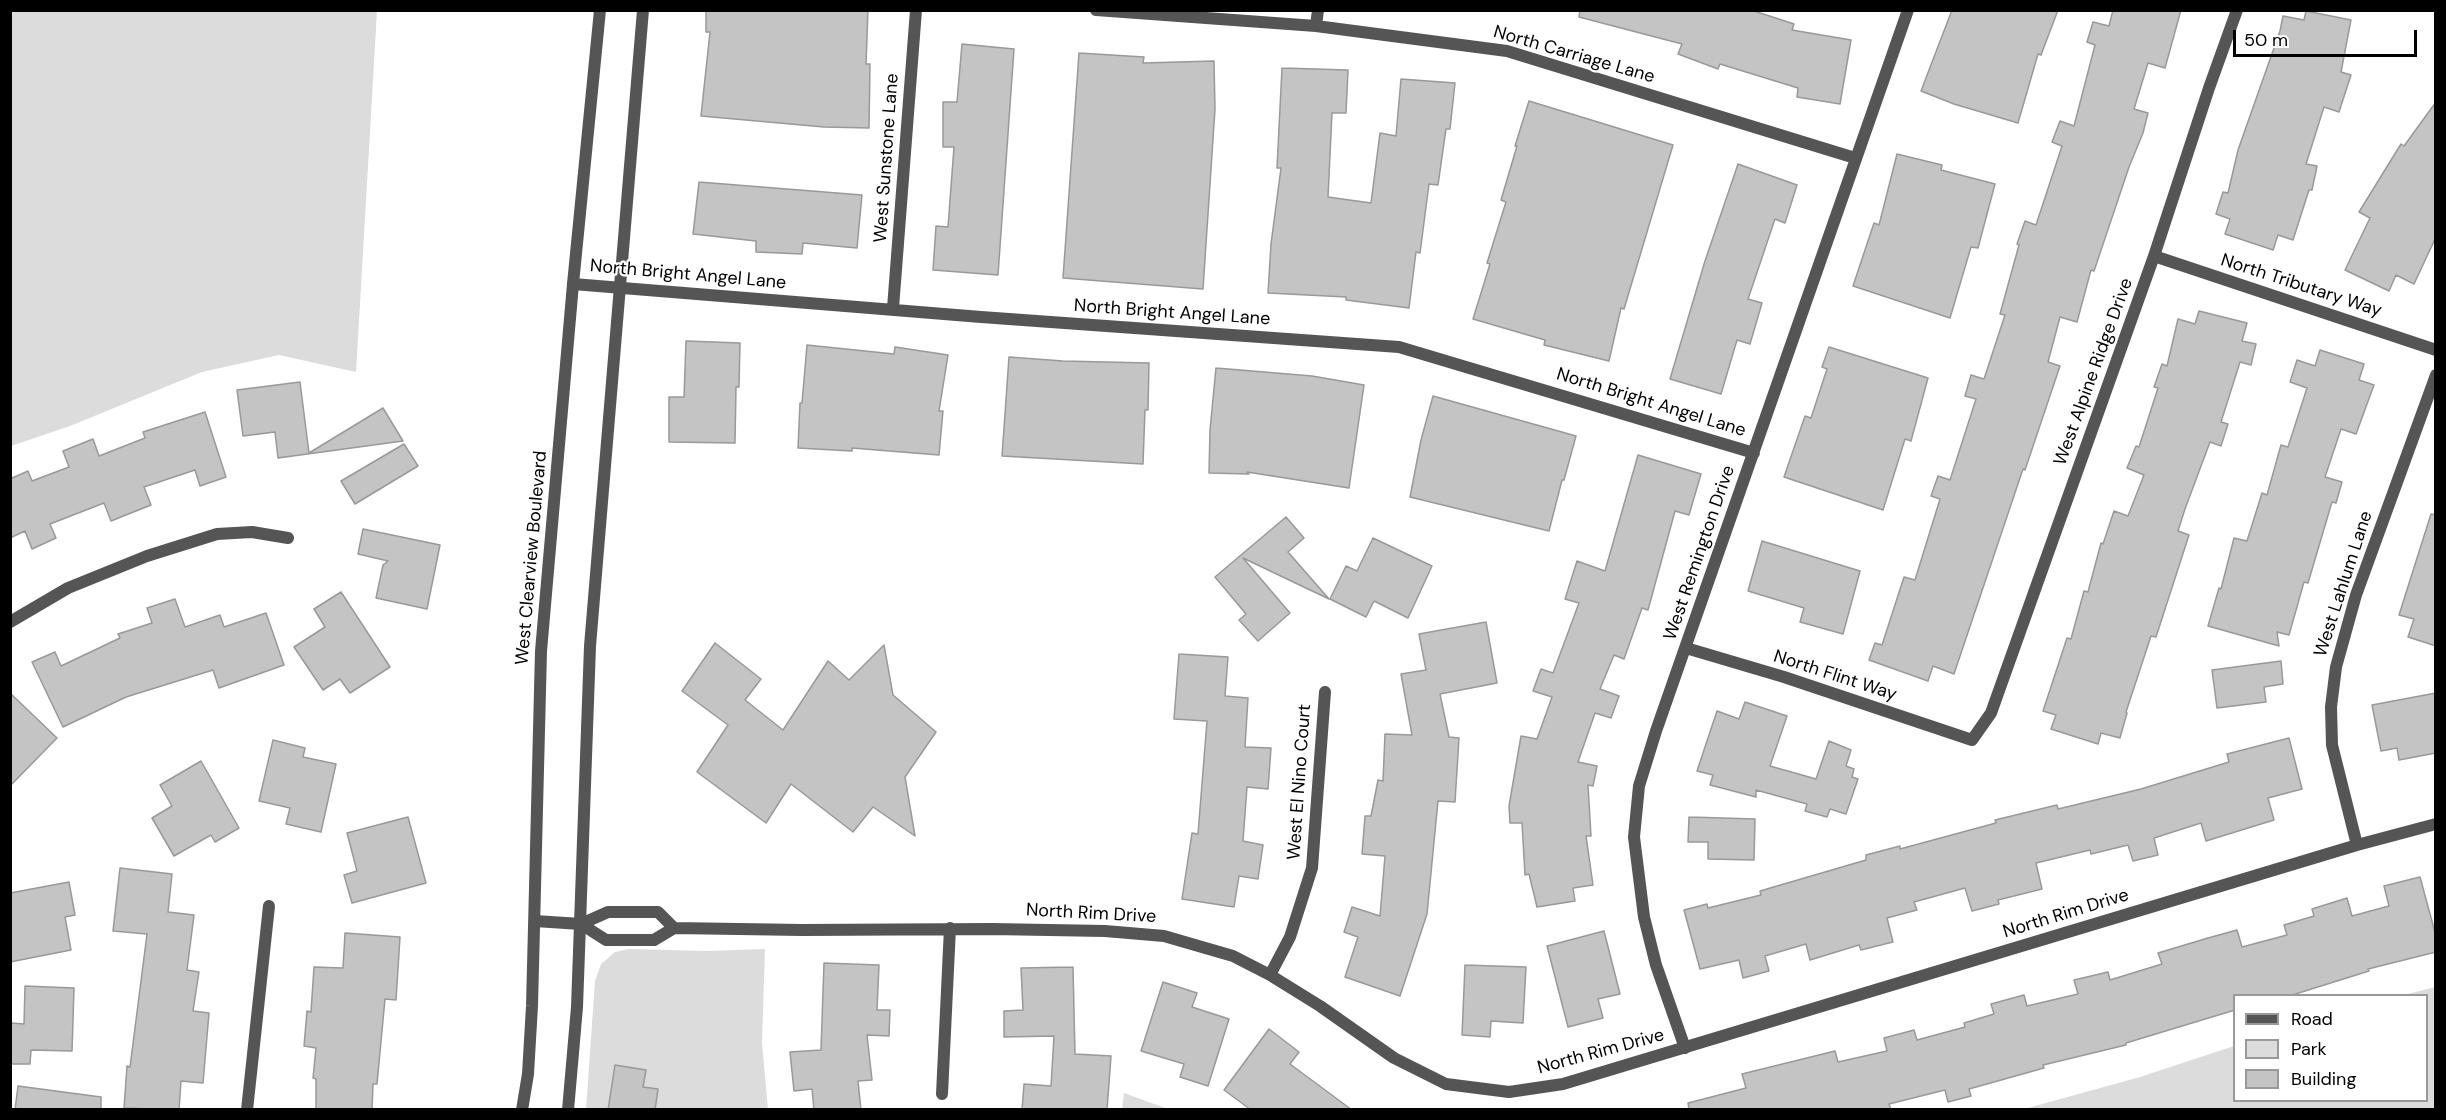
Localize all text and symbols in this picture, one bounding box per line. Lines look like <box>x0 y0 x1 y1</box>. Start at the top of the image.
scale bar <box>2236 18 2420 56</box>
street label: North Carriage Lane <box>1491 22 1657 88</box>
text: 50 m <box>2244 28 2288 52</box>
street label: West Sunstone Lane <box>870 73 904 243</box>
street label: North Tributary Way <box>2218 250 2384 322</box>
street label: North Bright Angel Lane <box>589 256 787 294</box>
street label: West Alpine Ridge Drive <box>2050 275 2138 469</box>
street label: North Bright Angel Lane <box>1073 295 1271 331</box>
street label: North Bright Angel Lane <box>1554 364 1748 442</box>
street label: West Clearview Boulevard <box>512 450 552 666</box>
street label: West Remington Drive <box>1660 463 1740 643</box>
street label: West Lahlum Lane <box>2310 508 2378 660</box>
street label: North Flint Way <box>1771 646 1899 706</box>
street label: West El Nino Court <box>1284 703 1316 861</box>
street label: North Rim Drive <box>2000 885 2132 943</box>
street label: North Rim Drive <box>1025 900 1157 928</box>
legend <box>2233 994 2428 1102</box>
text: Road <box>2291 1007 2333 1031</box>
street label: North Rim Drive <box>1535 1025 1667 1079</box>
text: Park <box>2291 1037 2327 1061</box>
text: Building <box>2291 1067 2356 1091</box>

